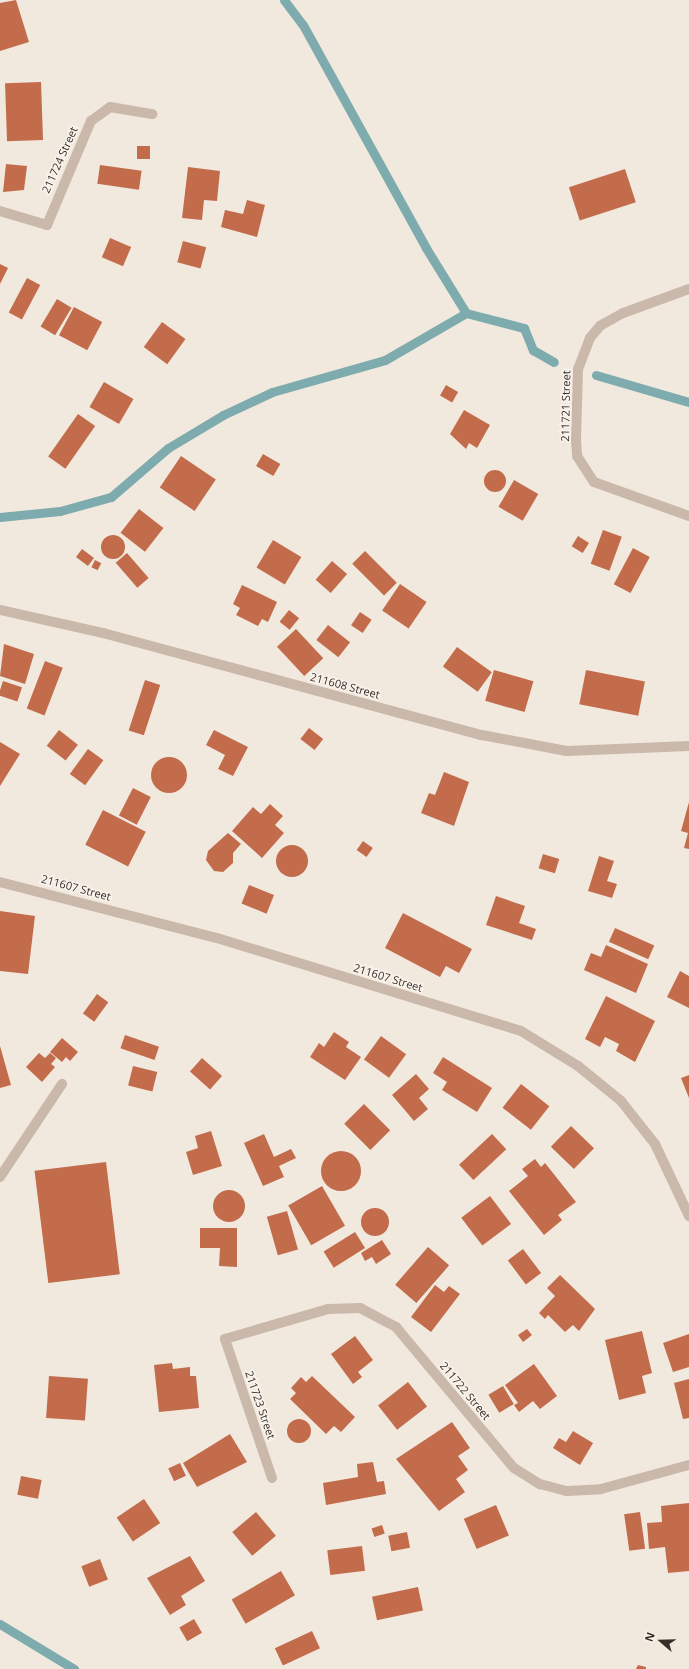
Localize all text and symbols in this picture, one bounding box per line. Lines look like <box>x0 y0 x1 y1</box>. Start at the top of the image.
street label: 211724 Street <box>39 125 81 195</box>
street label: 211721 Street <box>559 370 573 442</box>
street label: 211608 Street <box>309 670 381 702</box>
street label: 211607 Street <box>40 872 112 904</box>
street label: 211607 Street <box>352 961 424 995</box>
street label: 211722 Street <box>437 1359 493 1423</box>
street label: 211723 Street <box>242 1369 278 1441</box>
north arrow <box>641 1621 681 1661</box>
text: N <box>641 1630 658 1644</box>

